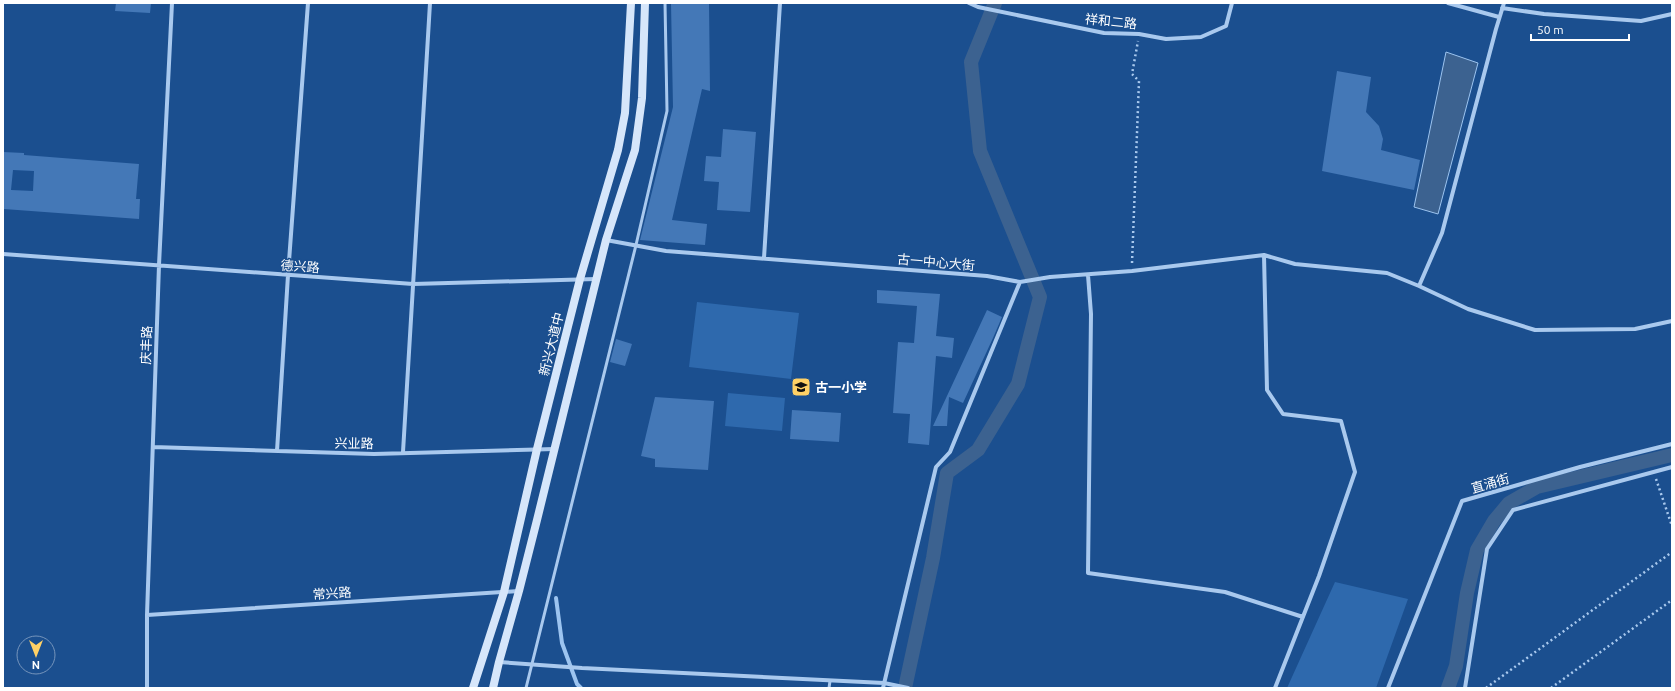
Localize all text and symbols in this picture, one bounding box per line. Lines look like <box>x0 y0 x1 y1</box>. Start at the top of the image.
street label: 祥和二路 <box>1084 11 1138 31</box>
scale bar <box>1531 16 1629 42</box>
text: 50 m <box>1537 23 1564 36</box>
street label: 古一中心大街 <box>897 252 975 272</box>
street label: 德兴路 <box>280 258 320 274</box>
street label: 新兴大道中 <box>536 311 566 377</box>
street label: 庆丰路 <box>138 325 154 365</box>
school or university icon: 古一小学 <box>790 376 812 398</box>
place label: 古一小学 <box>815 380 867 394</box>
street label: 兴业路 <box>334 436 374 450</box>
street label: 直涌街 <box>1469 471 1511 495</box>
street label: 常兴路 <box>312 585 352 601</box>
north arrow <box>16 635 56 675</box>
text: N <box>32 659 40 671</box>

